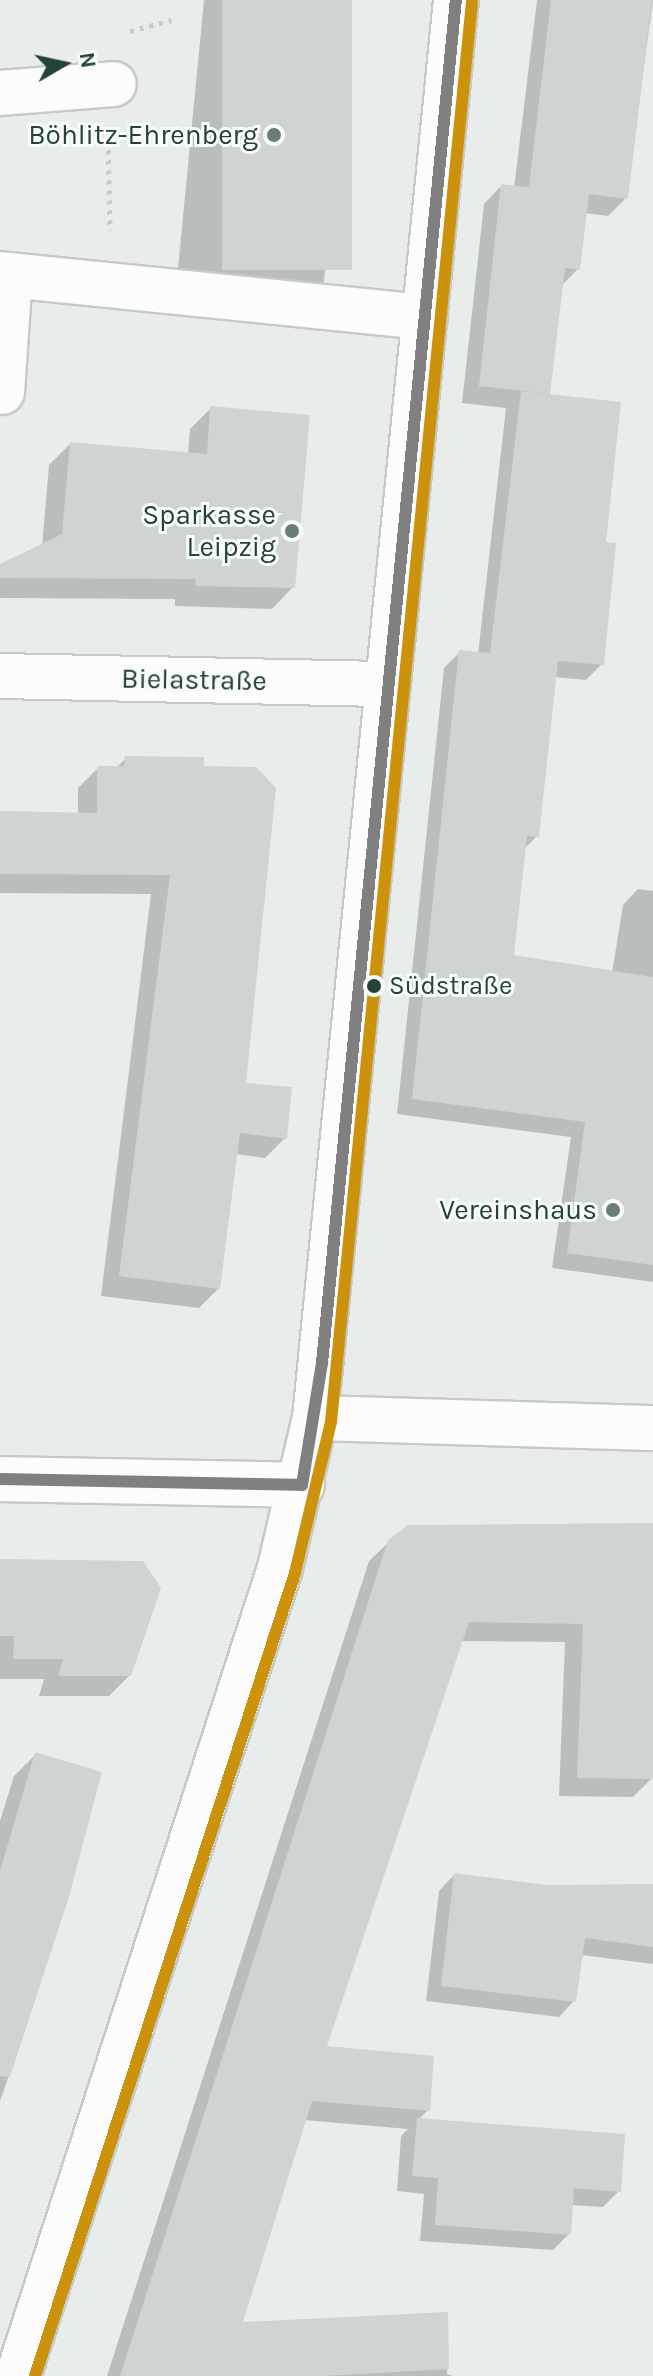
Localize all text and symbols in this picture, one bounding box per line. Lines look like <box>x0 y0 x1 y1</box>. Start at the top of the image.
north arrow <box>24 24 104 104</box>
text: N <box>74 50 102 70</box>
place label: Böhlitz-Ehrenberg <box>28 118 258 152</box>
marker: Böhlitz-Ehrenberg <box>265 126 283 144</box>
place label: Sparkasse Leipzig <box>142 498 276 564</box>
marker: Sparkasse Leipzig <box>283 522 301 540</box>
street label: Bielastraße <box>121 662 267 698</box>
place label: Südstraße <box>389 970 512 1002</box>
marker: Südstraße <box>366 978 382 994</box>
place label: Vereinshaus <box>439 1193 597 1227</box>
marker: Vereinshaus <box>604 1201 622 1219</box>

